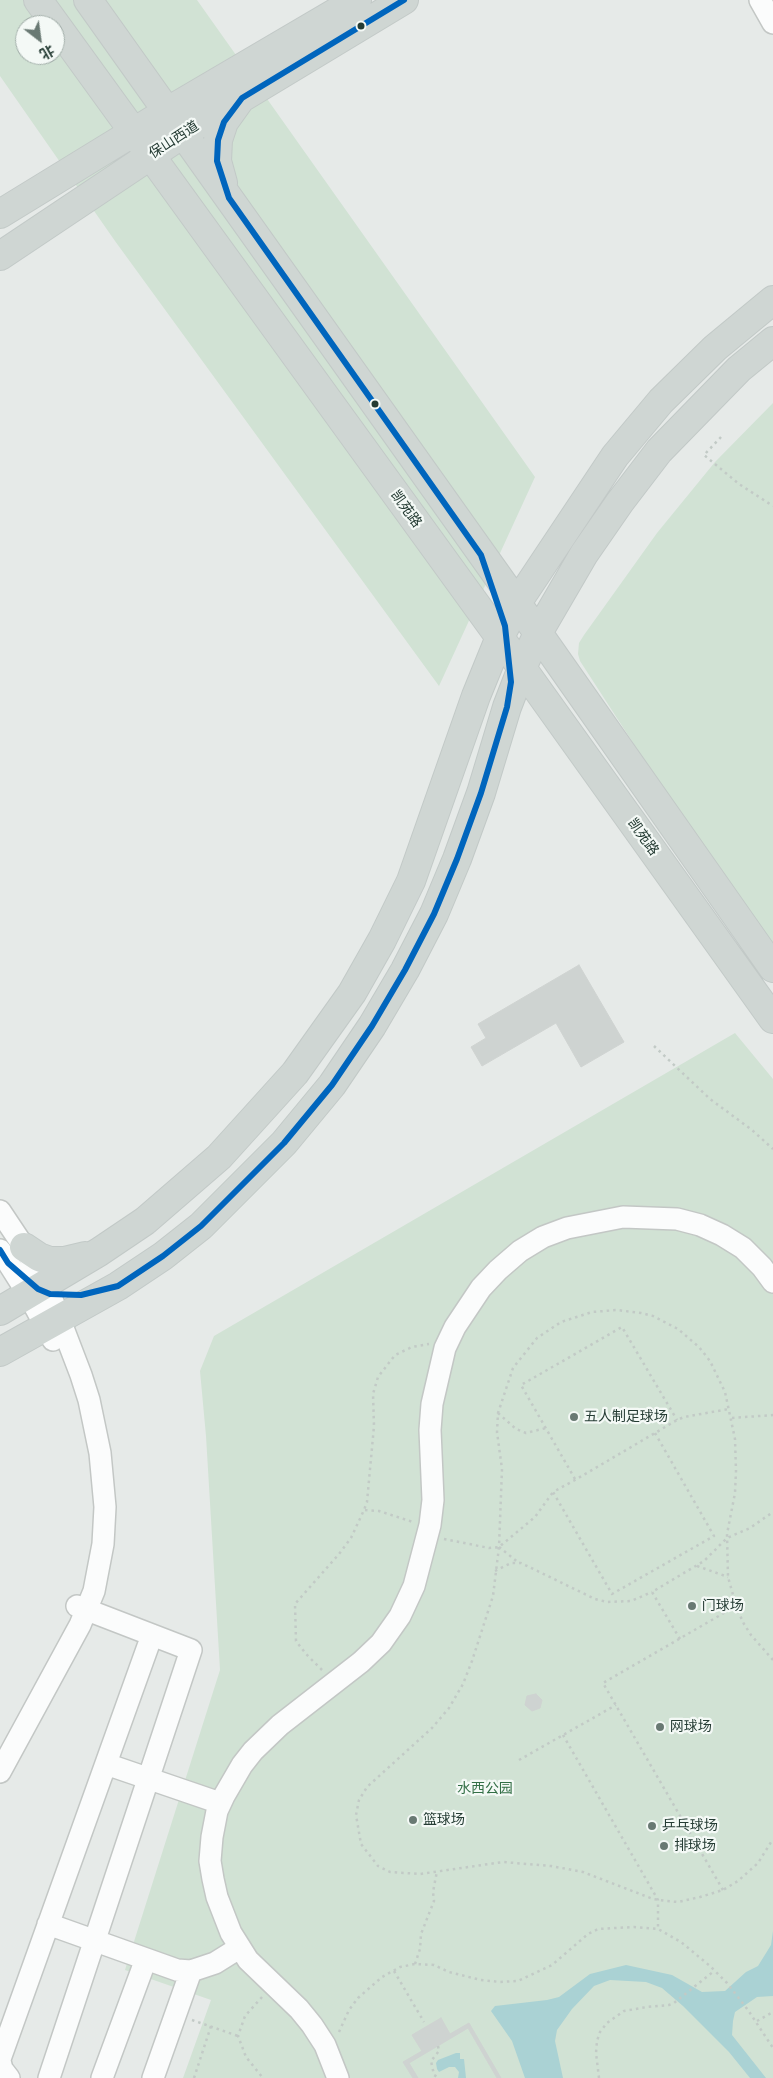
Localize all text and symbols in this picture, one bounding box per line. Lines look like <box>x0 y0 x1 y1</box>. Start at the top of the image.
north arrow <box>15 15 65 65</box>
unlabelled marker <box>356 21 366 31</box>
text: 北 <box>36 41 58 63</box>
street label: 保山西道 <box>146 118 202 162</box>
unlabelled marker <box>370 399 380 409</box>
street label: 凯苑路 <box>387 487 425 531</box>
street label: 凯苑路 <box>624 815 662 859</box>
place label: 五人制足球场 <box>584 1409 668 1425</box>
marker: 五人制足球场 <box>568 1411 580 1423</box>
place label: ‌门球场‌ <box>702 1598 744 1614</box>
marker: ‌门球场‌ <box>686 1600 698 1612</box>
place label: 网球场 <box>670 1719 712 1735</box>
marker: 网球场 <box>654 1721 666 1733</box>
park label: 水西公园 <box>457 1781 513 1797</box>
place label: 篮球场 <box>423 1812 465 1828</box>
marker: 篮球场 <box>407 1814 419 1826</box>
place label: 乒乓球场 <box>662 1818 718 1834</box>
marker: 乒乓球场 <box>646 1820 658 1832</box>
place label: 排球场 <box>674 1838 716 1854</box>
marker: 排球场 <box>658 1840 670 1852</box>

